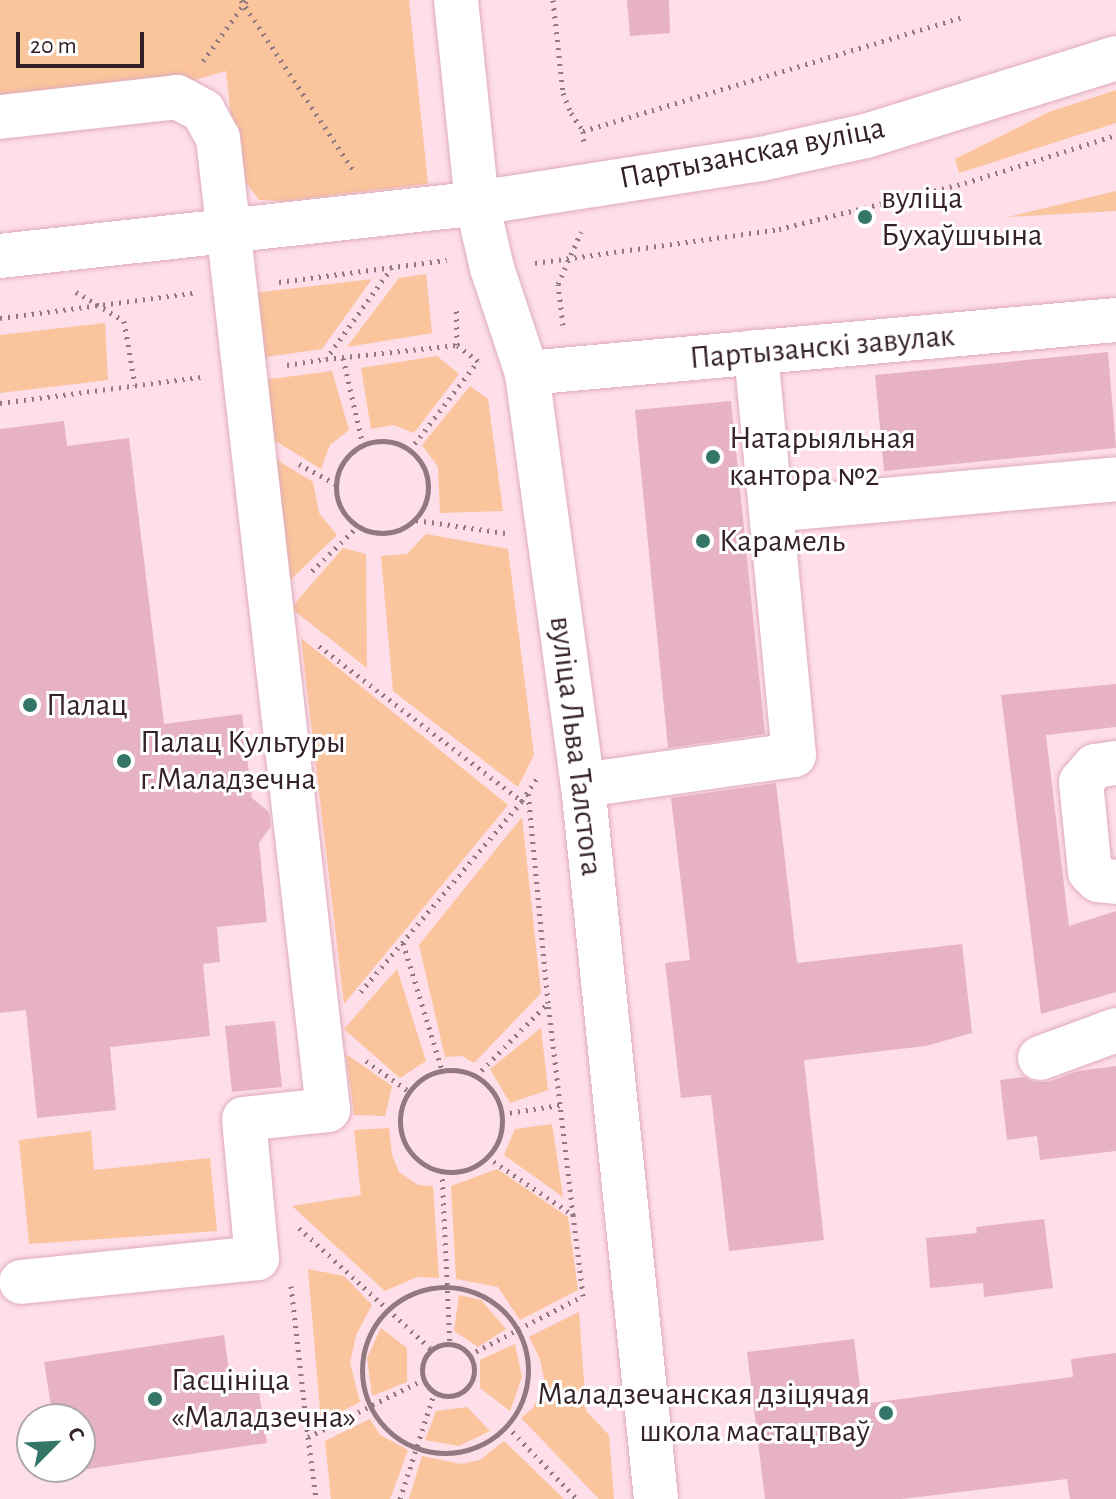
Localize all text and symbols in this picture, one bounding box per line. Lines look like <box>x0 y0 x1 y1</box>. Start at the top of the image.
scale bar <box>20 16 148 66</box>
text: 20 m <box>30 34 77 58</box>
street label: Партызанская вуліца <box>616 108 888 198</box>
place label: вуліца Бухаўшчына <box>881 180 1043 255</box>
marker: вуліца Бухаўшчына <box>856 208 874 226</box>
street label: Партызанскі завулак <box>688 316 956 378</box>
place label: Натарыяльная кантора №2 <box>729 420 916 495</box>
marker: Натарыяльная кантора №2 <box>704 448 722 466</box>
place label: Карамель <box>719 522 845 560</box>
marker: Карамель <box>694 532 712 550</box>
street label: вуліца Льва Талстога <box>541 614 611 878</box>
place label: Палац <box>46 686 128 724</box>
marker: Палац <box>21 696 39 714</box>
place label: Палац Культуры г.Маладзечна <box>140 724 346 799</box>
marker: Палац Культуры г.Маладзечна <box>115 752 133 770</box>
place label: Гасцініца «Маладзечна» <box>171 1362 356 1437</box>
place label: Маладзечанская дзіцячая школа мастацтваў <box>537 1376 870 1451</box>
marker: Гасцініца «Маладзечна» <box>146 1390 164 1408</box>
north arrow <box>16 1403 96 1483</box>
marker: Маладзечанская дзіцячая школа мастацтваў <box>877 1404 895 1422</box>
text: С <box>64 1424 89 1444</box>

